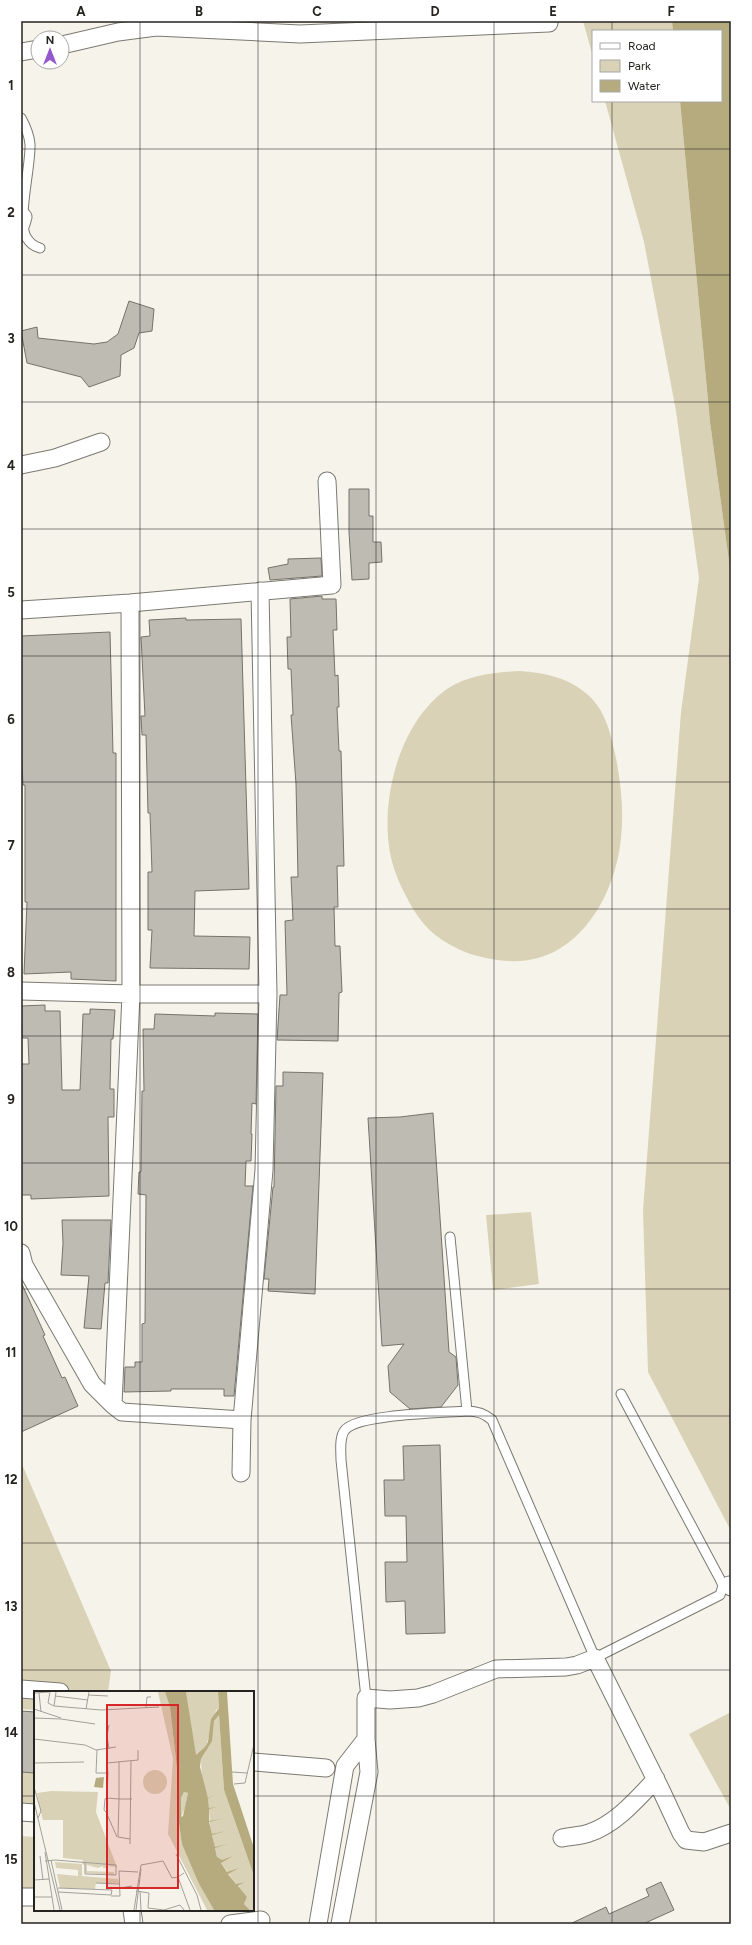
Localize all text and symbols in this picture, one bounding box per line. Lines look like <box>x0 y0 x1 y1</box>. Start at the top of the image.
text: A <box>76 4 86 19</box>
text: B <box>195 4 203 19</box>
text: C <box>312 4 322 19</box>
text: D <box>430 4 440 19</box>
text: E <box>549 4 557 19</box>
text: F <box>667 4 675 19</box>
north arrow <box>30 30 70 70</box>
legend <box>592 30 722 102</box>
text: N <box>46 34 54 47</box>
text: Road <box>628 39 656 53</box>
text: Park <box>628 59 651 73</box>
text: 1 <box>8 78 14 93</box>
text: Water <box>628 79 660 93</box>
text: 2 <box>7 205 15 220</box>
text: 3 <box>7 331 15 346</box>
text: 4 <box>7 458 15 473</box>
text: 5 <box>7 585 15 600</box>
text: 6 <box>7 712 15 727</box>
text: 7 <box>7 838 15 853</box>
text: 8 <box>7 965 15 980</box>
text: 9 <box>7 1092 15 1107</box>
text: 10 <box>4 1219 18 1234</box>
text: 11 <box>6 1345 16 1360</box>
text: 12 <box>4 1472 18 1487</box>
text: 13 <box>5 1599 17 1614</box>
inset map <box>34 1691 254 1911</box>
text: 14 <box>4 1725 18 1740</box>
text: 15 <box>4 1852 18 1867</box>

